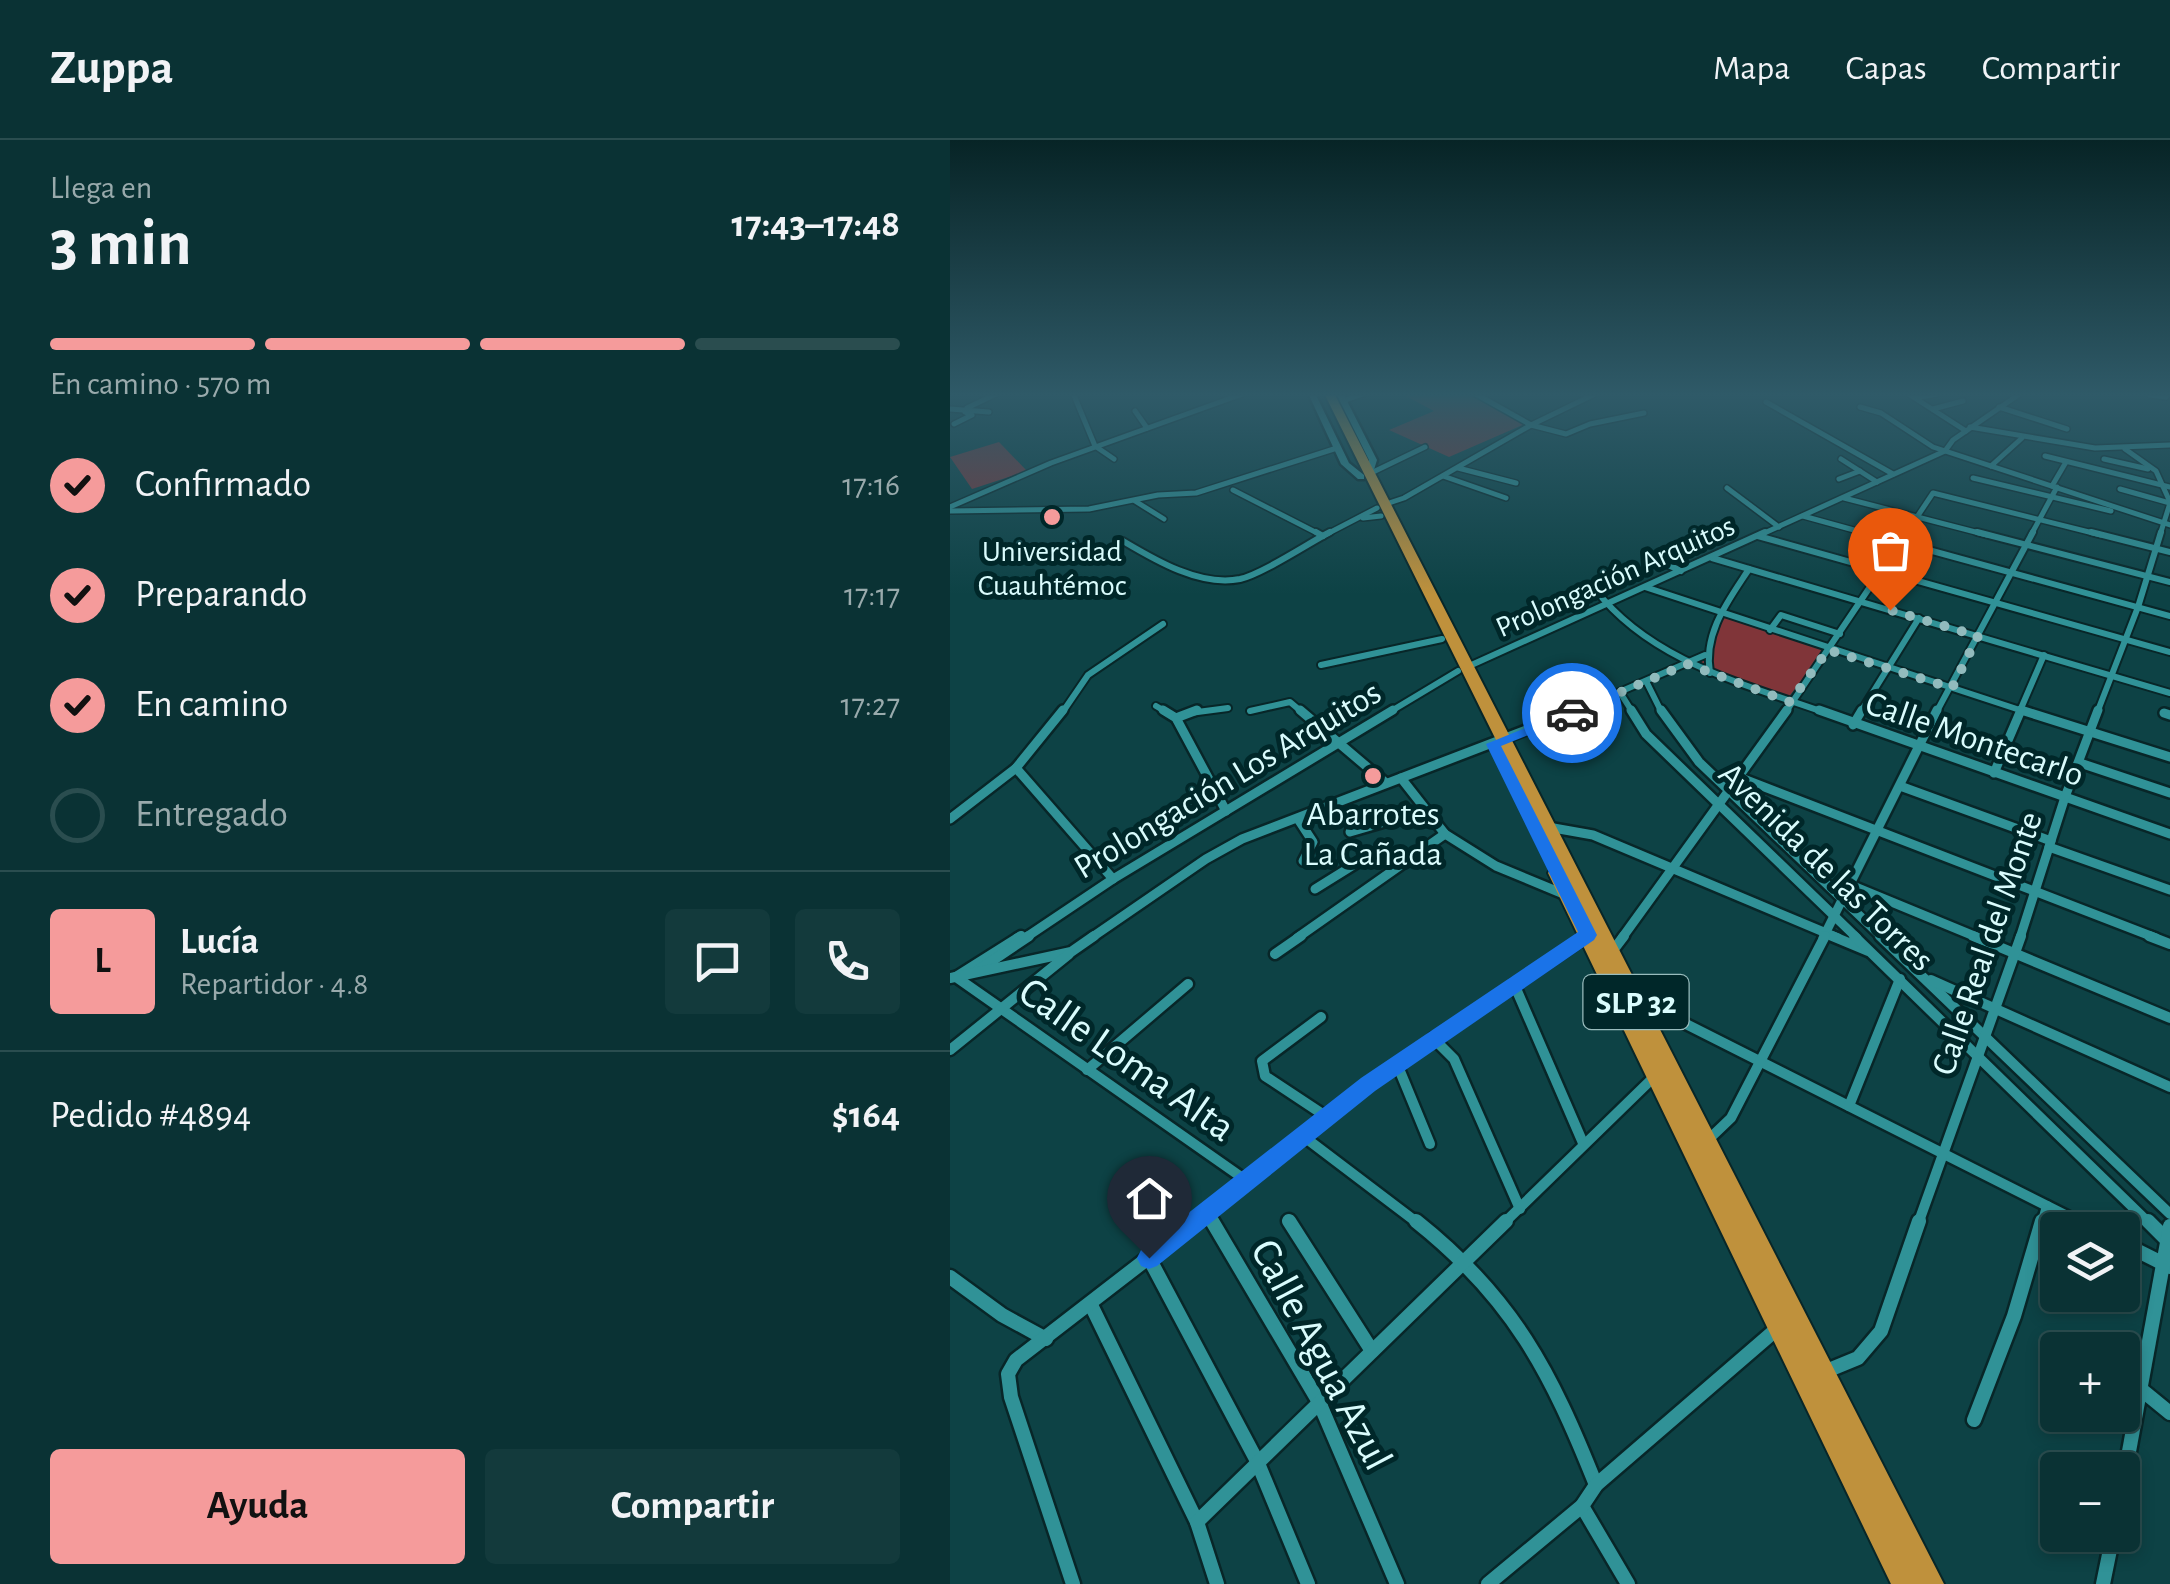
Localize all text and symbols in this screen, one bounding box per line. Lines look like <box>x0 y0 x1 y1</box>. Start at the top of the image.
text: Zuppa <box>50 45 174 93</box>
text: Mapa <box>1713 51 1790 86</box>
text: Capas <box>1845 51 1927 86</box>
text: Compartir <box>1982 51 2120 86</box>
text: Llega en <box>50 172 152 204</box>
text: 17:43–17:48 <box>732 206 900 244</box>
text: 3 min <box>50 212 192 277</box>
text: En camino · 570 m <box>50 368 271 400</box>
icon: check <box>50 458 105 513</box>
text: Confirmado <box>135 466 311 504</box>
text: 17:16 <box>842 469 900 501</box>
marker: Universidad Cuauhtémoc <box>1041 506 1063 528</box>
pin <box>1848 508 1933 611</box>
street label: Prolongación Arquitos <box>1491 511 1739 643</box>
icon: bag <box>1863 523 1918 578</box>
place label: Universidad Cuauhtémoc <box>978 537 1127 601</box>
icon: check <box>50 568 105 623</box>
text: Preparando <box>135 576 308 614</box>
text: 17:17 <box>844 579 900 611</box>
courier <box>1522 663 1622 763</box>
street label: Prolongación Los Arquitos <box>1068 675 1387 886</box>
icon: check <box>50 678 105 733</box>
text: En camino <box>135 686 288 724</box>
icon: car <box>1545 686 1600 741</box>
street label: Calle Montecarlo <box>1861 686 2088 793</box>
text: 17:27 <box>840 689 900 721</box>
street label: Avenida de las Torres <box>1712 756 1940 978</box>
marker: Abarrotes La Cañada <box>1362 765 1384 787</box>
text: Entregado <box>135 796 288 834</box>
place label: Abarrotes La Cañada <box>1303 797 1443 872</box>
street label: Calle Real del Monte <box>1926 807 2049 1080</box>
button: chat <box>665 909 770 1014</box>
button: phone <box>795 909 900 1014</box>
text: Lucía <box>180 923 259 961</box>
text: L <box>94 942 111 980</box>
text: Repartidor · 4.8 <box>180 968 368 1000</box>
street label: Calle Loma Alta <box>1011 970 1242 1149</box>
road number: SLP 32 <box>1584 975 1688 1029</box>
text: Pedido #4894 <box>50 1097 251 1135</box>
text: $164 <box>832 1097 900 1135</box>
pin <box>1107 1156 1192 1259</box>
icon: home <box>1122 1171 1177 1226</box>
map controls <box>2040 1212 2140 1552</box>
button: layers <box>2040 1212 2140 1312</box>
street label: Calle Agua Azul <box>1243 1233 1399 1477</box>
button: + <box>2040 1332 2140 1432</box>
button: Ayuda <box>50 1449 465 1564</box>
button: Compartir <box>485 1449 900 1564</box>
button: − <box>2040 1452 2140 1552</box>

